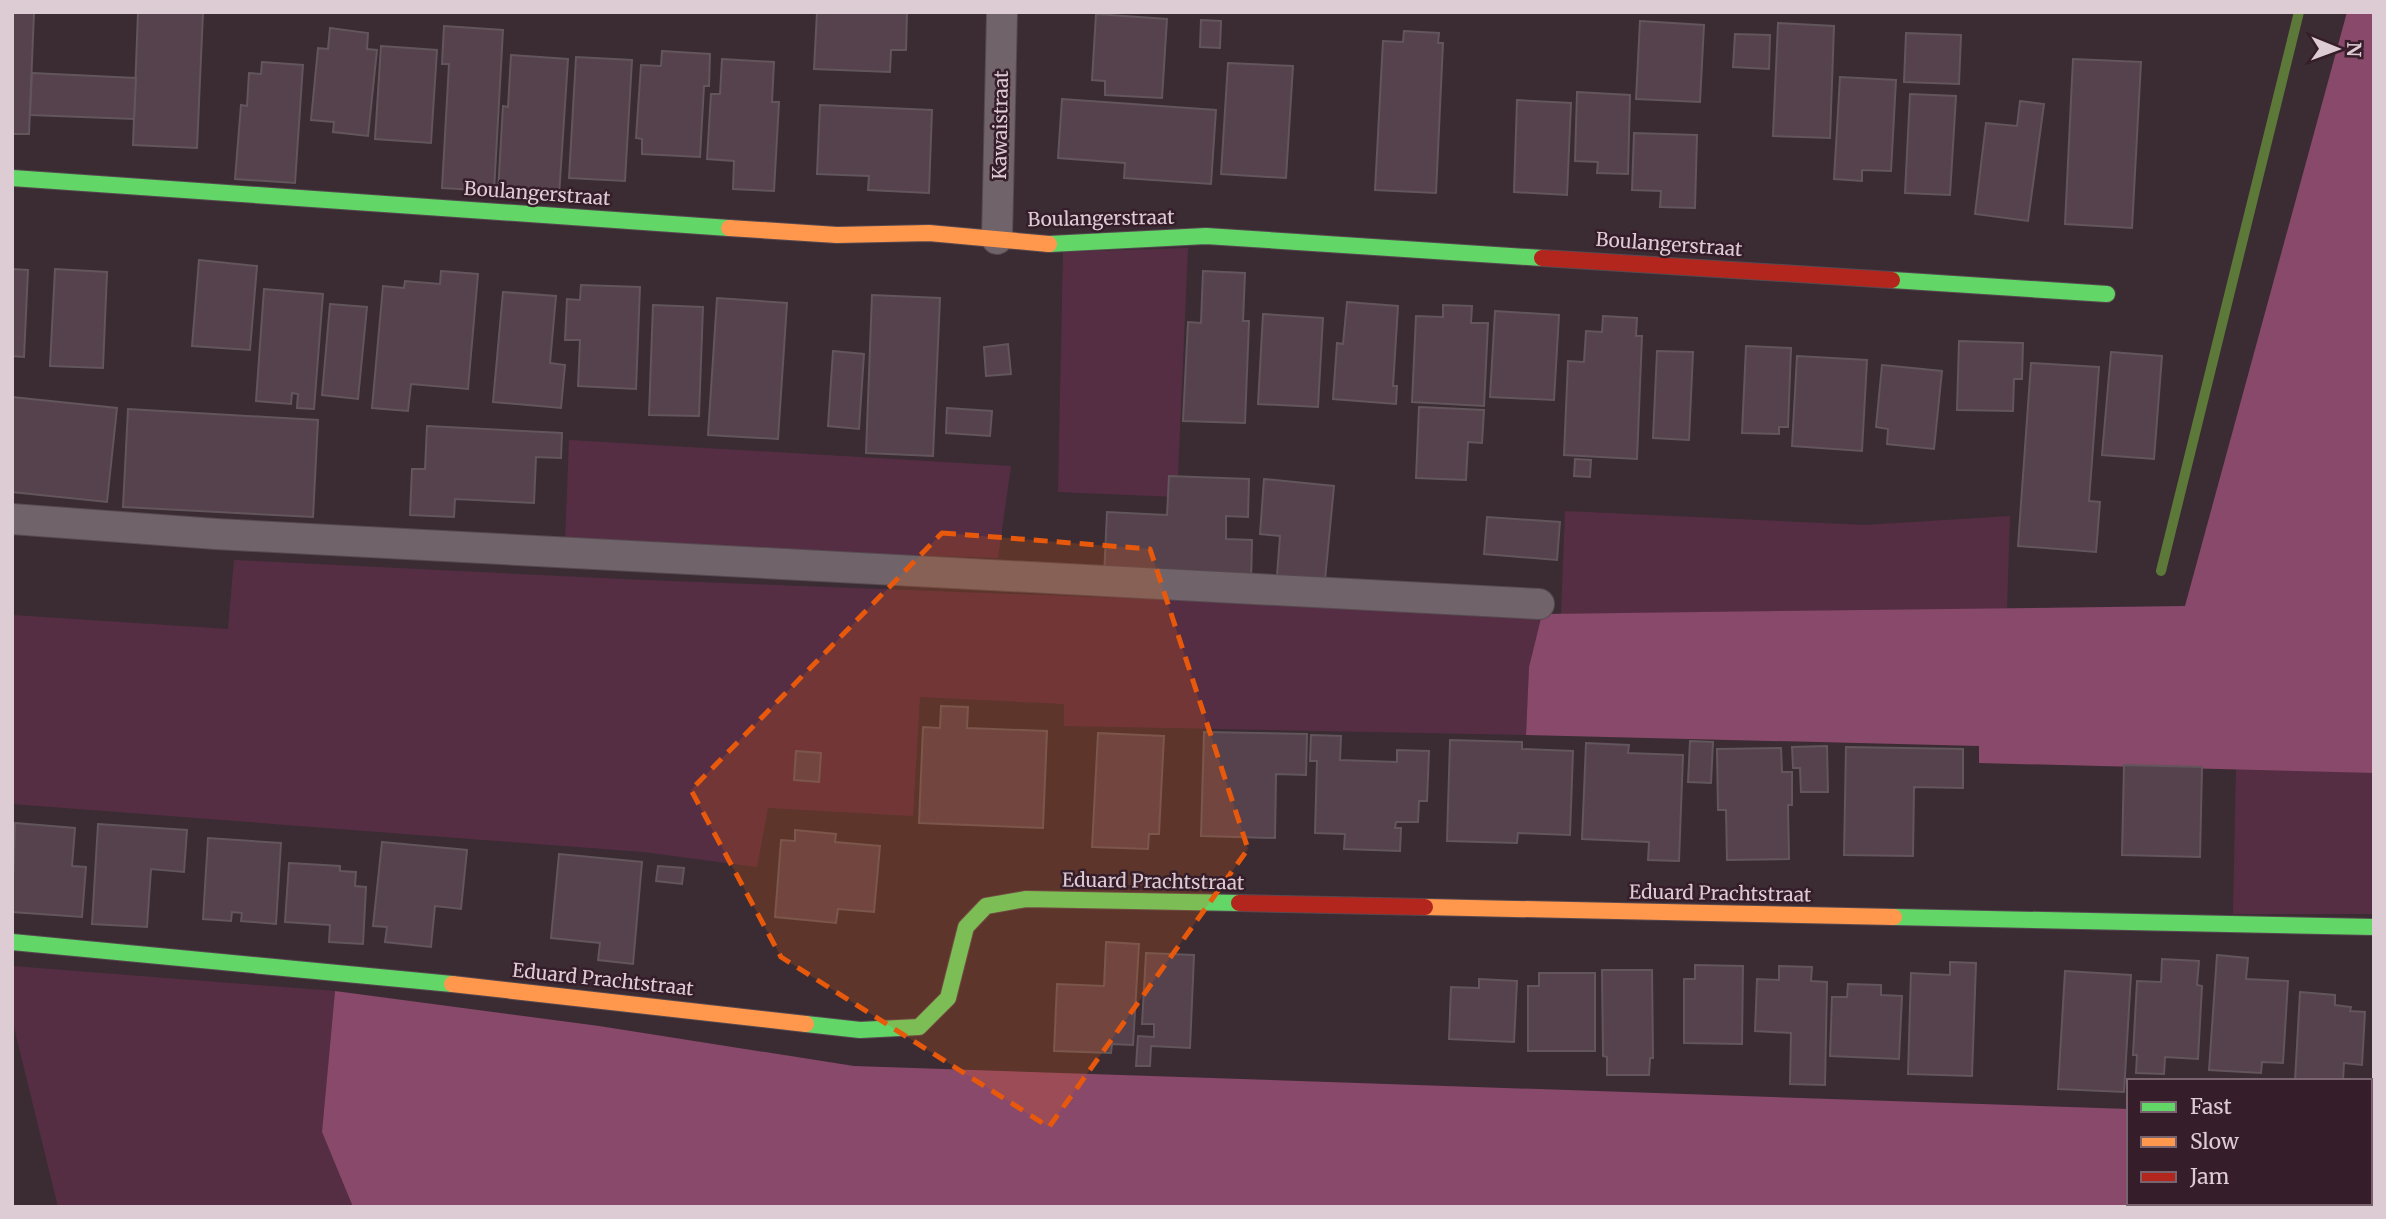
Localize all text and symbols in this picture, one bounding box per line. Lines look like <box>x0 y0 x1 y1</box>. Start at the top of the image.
north arrow <box>2302 14 2372 84</box>
text: N <box>2342 42 2366 57</box>
street label: Kawaistraat <box>987 70 1013 180</box>
street label: Boulangerstraat <box>463 176 612 210</box>
street label: Boulangerstraat <box>1027 205 1175 231</box>
street label: Boulangerstraat <box>1595 227 1744 261</box>
street label: Eduard Prachtstraat <box>1062 867 1245 895</box>
street label: Eduard Prachtstraat <box>1629 879 1812 907</box>
street label: Eduard Prachtstraat <box>511 958 696 1001</box>
legend <box>2127 1079 2372 1205</box>
text: Fast <box>2190 1093 2232 1120</box>
text: Slow <box>2190 1128 2239 1155</box>
text: Jam <box>2189 1163 2229 1190</box>

